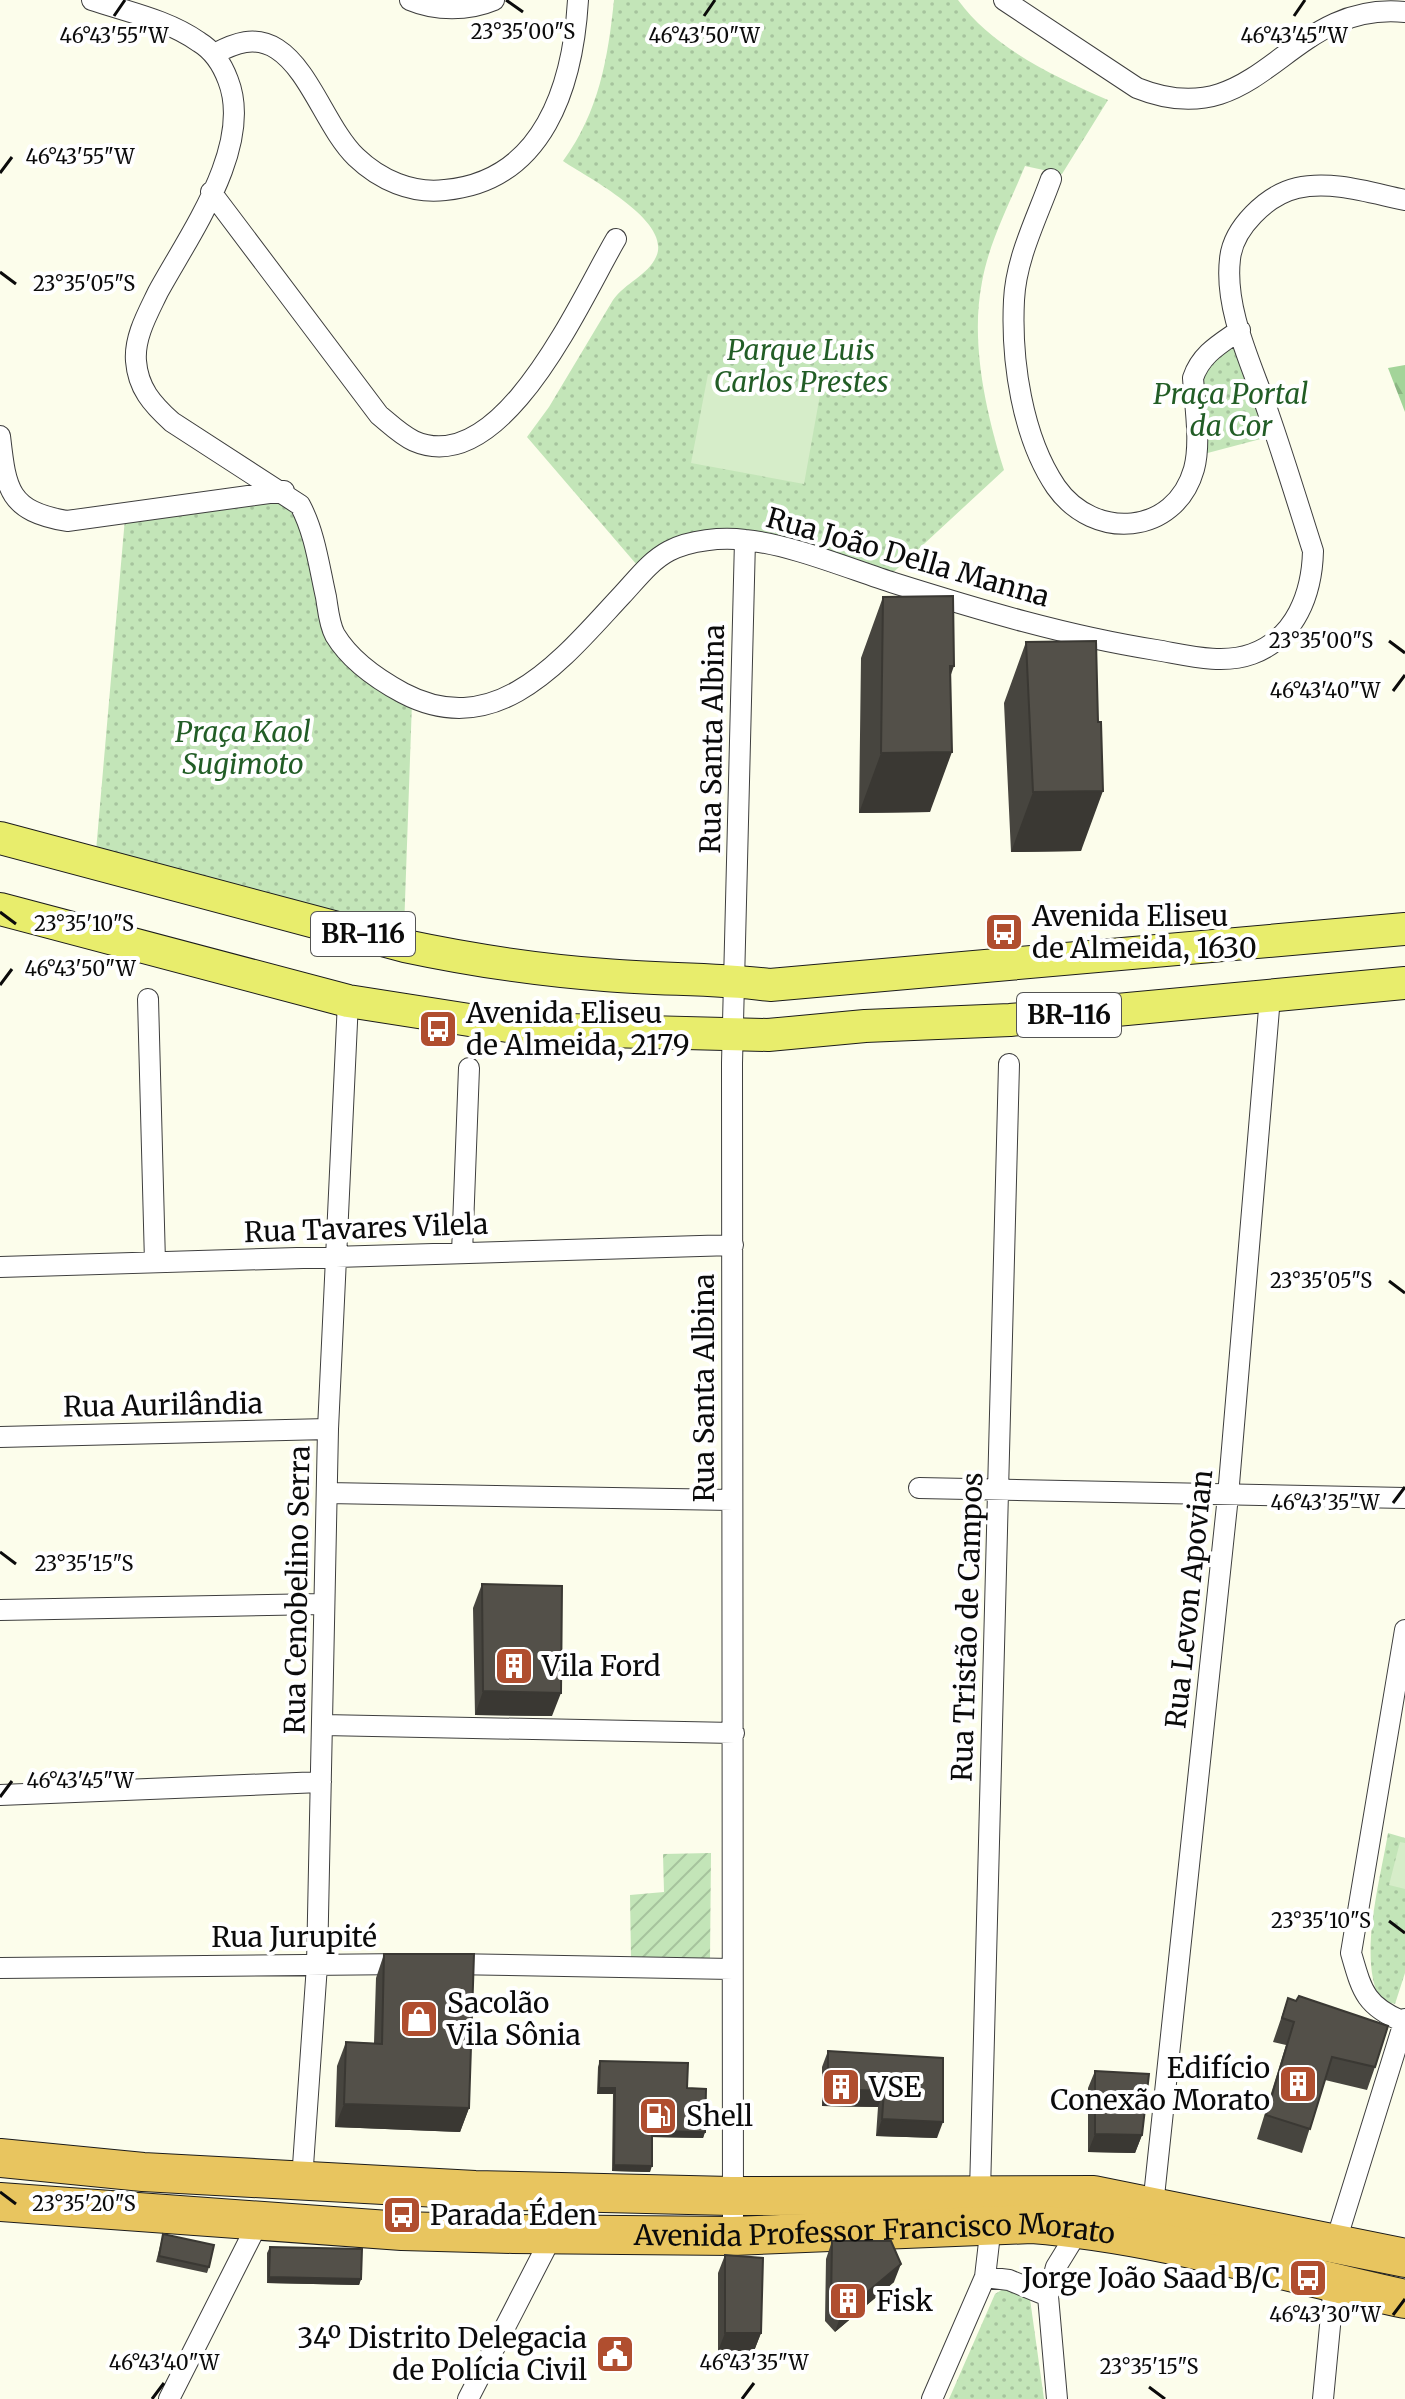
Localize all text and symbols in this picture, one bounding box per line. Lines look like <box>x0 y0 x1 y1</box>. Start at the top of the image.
text: 23°35'00"S <box>471 19 575 44</box>
text: 46°43'55"W <box>60 23 169 48</box>
text: 46°43'50"W <box>648 23 761 48</box>
text: 46°43'45"W <box>1240 23 1349 48</box>
text: 46°43'55"W <box>26 144 135 169</box>
text: 23°35'05"S <box>33 271 135 296</box>
park label: Parque Luis Carlos Prestes <box>714 332 888 400</box>
park label: Praça Portal da Cor <box>1153 376 1309 444</box>
street label: Rua João Della Manna <box>762 499 1054 615</box>
street label: Rua Santa Albina <box>692 624 732 854</box>
text: 23°35'00"S <box>1269 628 1373 653</box>
text: 46°43'40"W <box>1270 678 1381 703</box>
park label: Praça Kaol Sugimoto <box>175 714 311 782</box>
place label: Avenida Eliseu de Almeida, 1630 <box>1031 898 1257 966</box>
text: 23°35'10"S <box>34 911 134 936</box>
bus stop icon: Avenida Eliseu de Almeida, 1630 <box>983 911 1025 953</box>
road number: BR-116 <box>311 912 415 956</box>
text: 46°43'50"W <box>24 956 137 981</box>
road number: BR-116 <box>1017 993 1121 1037</box>
place label: Avenida Eliseu de Almeida, 2179 <box>465 995 690 1063</box>
bus stop icon: Avenida Eliseu de Almeida, 2179 <box>417 1008 459 1050</box>
street label: Rua Tavares Vilela <box>243 1206 489 1250</box>
text: 23°35'05"S <box>1270 1268 1372 1293</box>
street label: Rua Santa Albina <box>686 1273 722 1503</box>
street label: Rua Aurilândia <box>63 1385 263 1425</box>
street label: Rua Cenobelino Serra <box>276 1445 318 1735</box>
street label: Rua Levon Apovian <box>1158 1468 1220 1730</box>
street label: Rua Tristão de Campos <box>944 1472 990 1782</box>
text: 46°43'35"W <box>1271 1490 1381 1515</box>
text: 23°35'15"S <box>35 1551 133 1576</box>
building icon: Vila Ford <box>493 1645 535 1687</box>
place label: Vila Ford <box>541 1648 661 1684</box>
text: 46°43'45"W <box>26 1768 135 1793</box>
text: 23°35'10"S <box>1271 1908 1371 1933</box>
street label: Rua Jurupité <box>211 1919 377 1955</box>
place label: Sacolão Vila Sônia <box>446 1985 581 2053</box>
shop icon: Sacolão Vila Sônia <box>398 1998 440 2040</box>
place label: Edifício Conexão Morato <box>1050 2050 1270 2118</box>
building icon: Edifício Conexão Morato <box>1277 2063 1319 2105</box>
building icon: VSE <box>820 2066 862 2108</box>
place label: VSE <box>868 2069 922 2105</box>
fuel station icon: Shell <box>637 2095 679 2137</box>
place label: Shell <box>686 2098 753 2134</box>
text: 23°35'20"S <box>32 2191 136 2216</box>
bus stop icon: Parada Éden <box>381 2194 423 2236</box>
place label: Parada Éden <box>430 2197 597 2233</box>
street label: Avenida Professor Francisco Morato <box>633 2205 1118 2254</box>
bus stop icon: Jorge João Saad B/C <box>1287 2257 1329 2299</box>
place label: Jorge João Saad B/C <box>1021 2260 1280 2296</box>
building icon: Fisk <box>827 2280 869 2322</box>
place label: Fisk <box>876 2283 933 2319</box>
text: 46°43'30"W <box>1269 2302 1382 2327</box>
place label: 34º Distrito Delegacia de Polícia Civil <box>297 2320 587 2388</box>
public building icon: 34º Distrito Delegacia de Polícia Civil <box>594 2333 636 2375</box>
text: 46°43'40"W <box>109 2350 220 2375</box>
text: 46°43'35"W <box>700 2350 810 2375</box>
text: 23°35'15"S <box>1100 2354 1198 2379</box>

